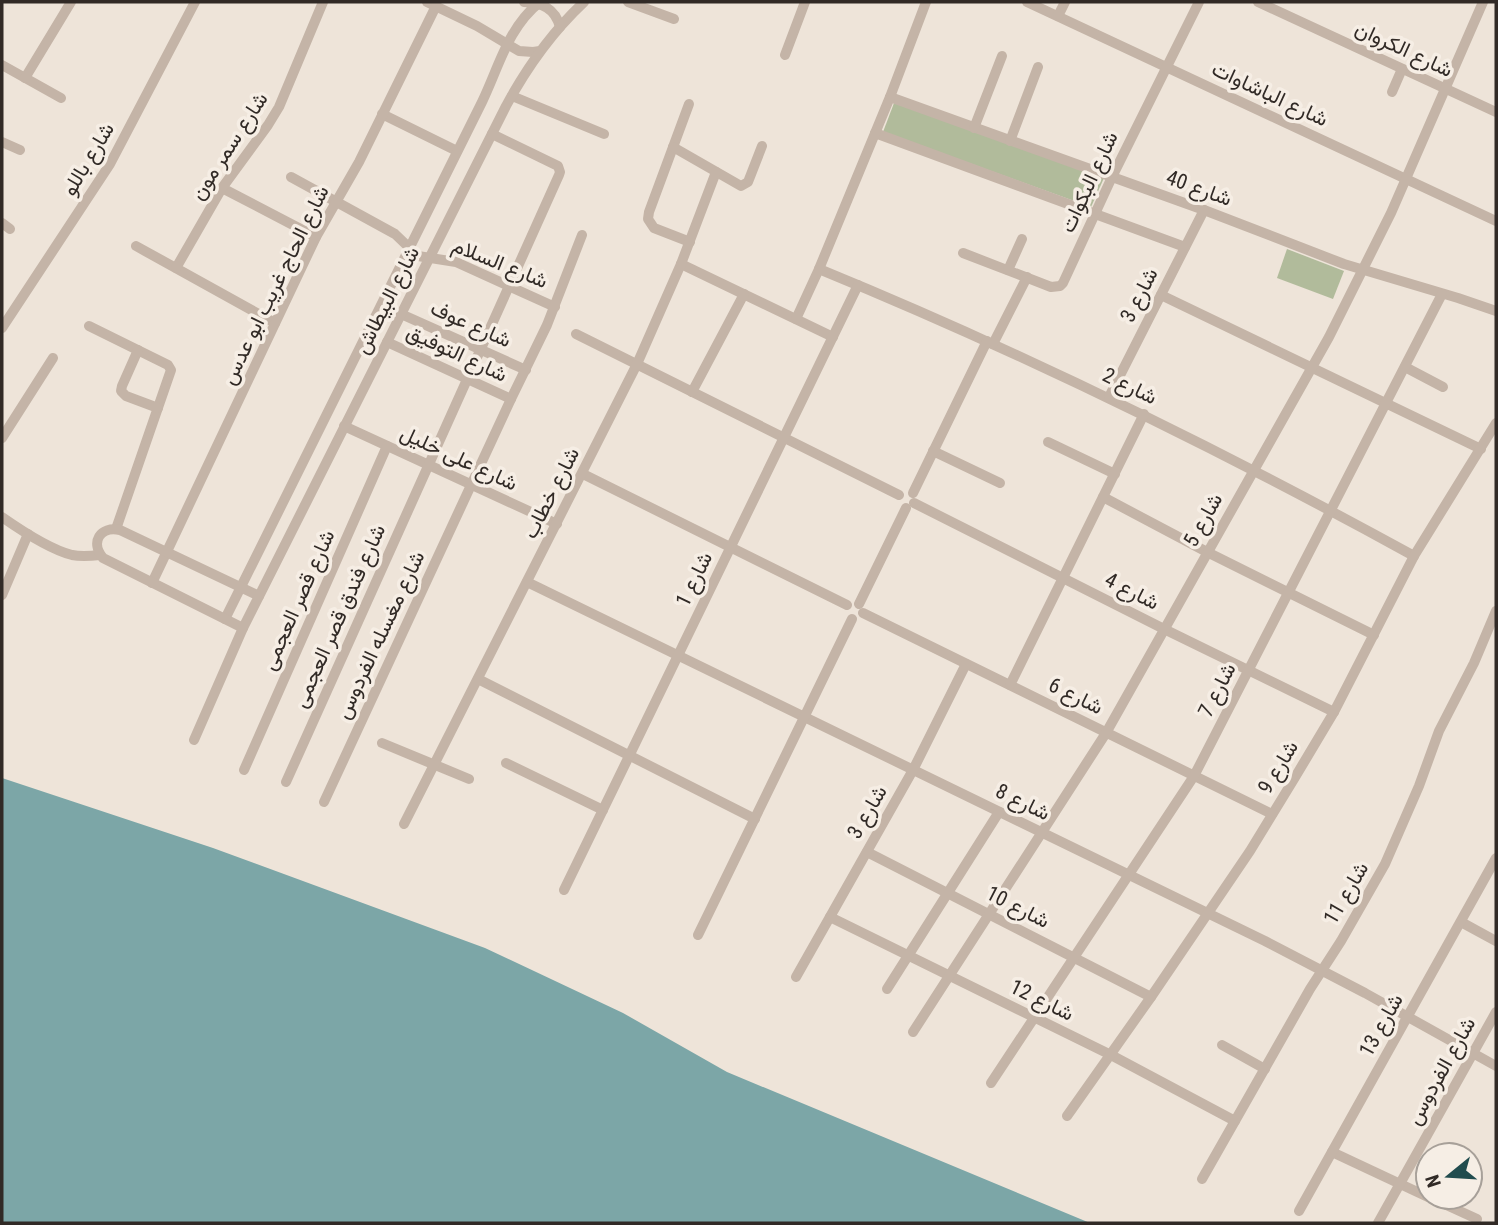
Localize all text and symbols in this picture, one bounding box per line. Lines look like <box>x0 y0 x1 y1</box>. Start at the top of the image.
street label: شارع الكروان <box>1351 16 1457 84</box>
street label: شارع الباشاوات <box>1207 57 1332 133</box>
street label: شارع سمر مون <box>185 88 274 205</box>
street label: شارع باللو <box>57 118 121 201</box>
street label: شارع البكوات <box>1055 128 1125 237</box>
street label: شارع 40 <box>1162 165 1235 213</box>
street label: شارع الحاج غريب ابو عدس <box>216 181 336 389</box>
street label: شارع السلام <box>448 233 551 295</box>
street label: شارع البيطاش <box>350 242 426 359</box>
street label: شارع 3 <box>1115 264 1165 327</box>
street label: شارع عوف <box>426 296 515 354</box>
street label: شارع التوفيق <box>402 319 511 389</box>
street label: شارع 2 <box>1098 363 1161 411</box>
street label: شارع على خليل <box>396 420 521 497</box>
street label: شارع خطاب <box>518 443 586 544</box>
street label: شارع 5 <box>1179 489 1229 552</box>
street label: شارع فندق قصر العجمى <box>288 521 392 712</box>
street label: شارع قصر العجمى <box>256 526 341 675</box>
street label: شارع مغسله الفردوس <box>331 547 431 724</box>
street label: شارع 1 <box>671 548 719 611</box>
street label: شارع 4 <box>1100 567 1163 617</box>
street label: شارع 7 <box>1193 659 1243 722</box>
street label: شارع 6 <box>1044 673 1107 721</box>
street label: شارع 9 <box>1253 736 1305 799</box>
street label: شارع 8 <box>991 779 1054 827</box>
street label: شارع 3 <box>842 781 893 844</box>
street label: شارع 11 <box>1319 858 1375 929</box>
street label: شارع 10 <box>981 881 1054 935</box>
street label: شارع 12 <box>1005 974 1078 1027</box>
street label: شارع 13 <box>1354 990 1410 1061</box>
street label: شارع الفردوس <box>1402 1013 1482 1130</box>
north arrow <box>1414 1141 1484 1211</box>
text: N <box>1421 1172 1446 1190</box>

